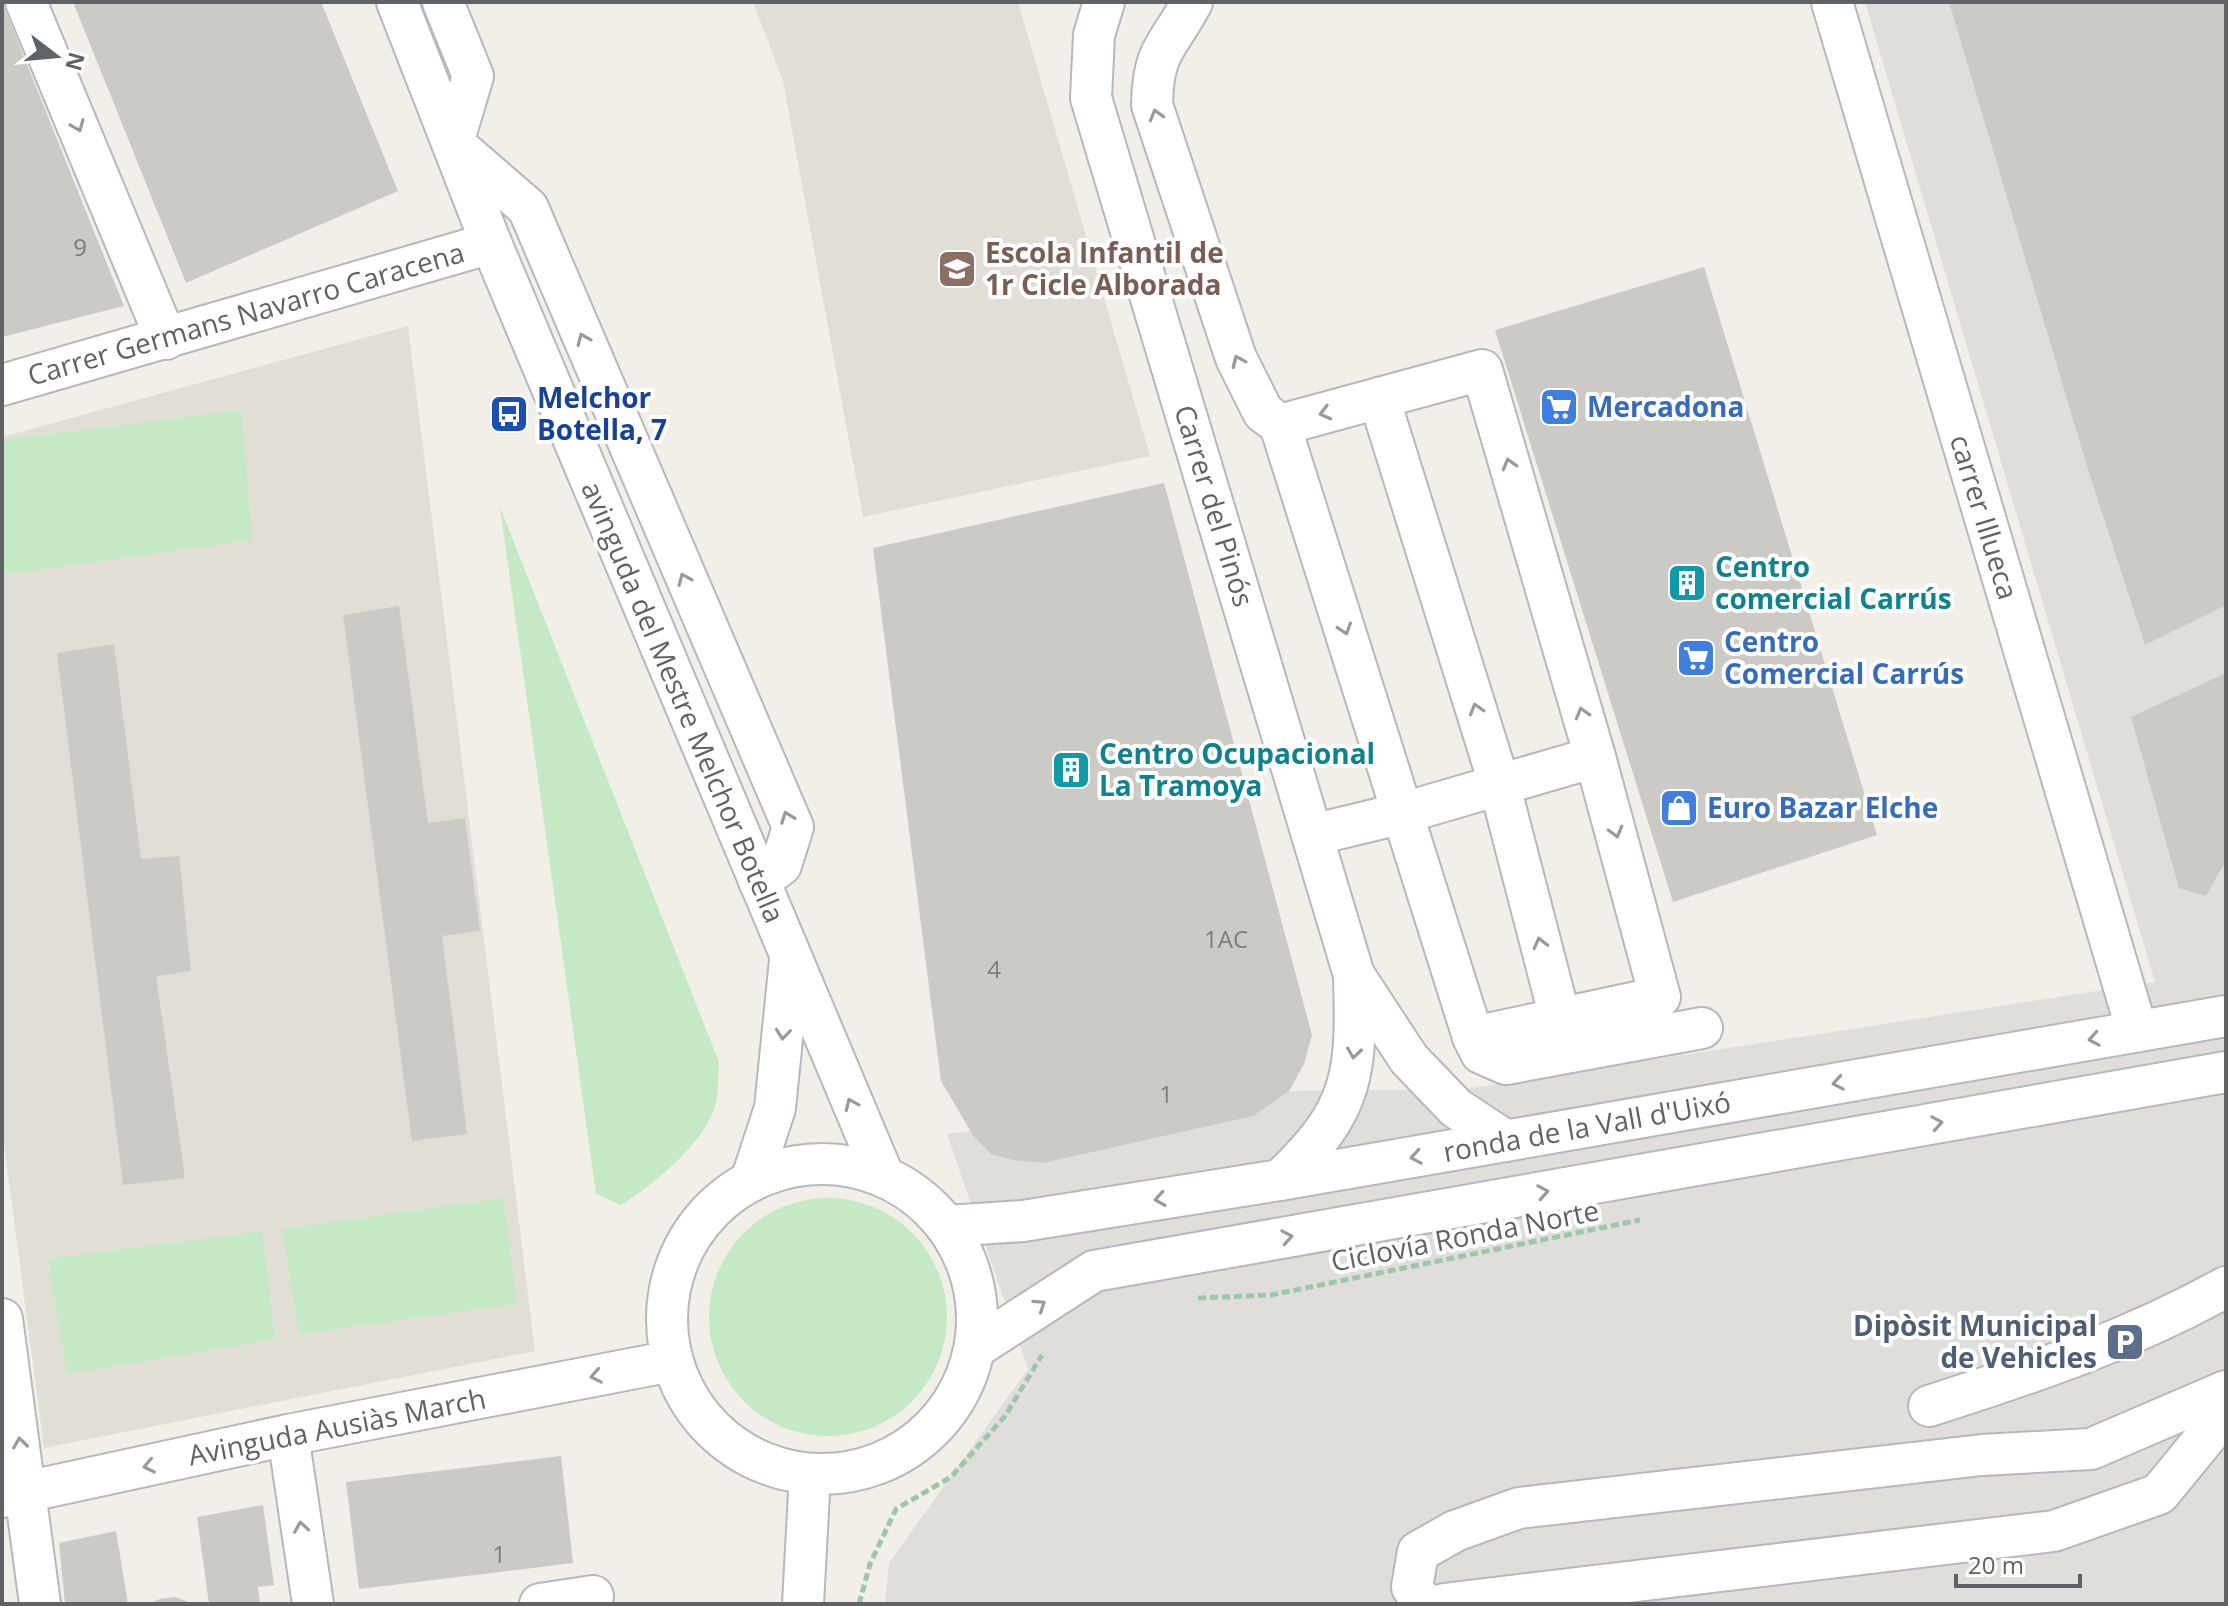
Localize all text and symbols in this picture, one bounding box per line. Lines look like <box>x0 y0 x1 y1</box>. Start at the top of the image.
north arrow <box>16 16 96 96</box>
text: N <box>59 49 93 75</box>
one-way arrow <box>1148 108 1165 122</box>
one-way arrow <box>68 118 84 132</box>
house number: 9 <box>73 230 87 263</box>
street label: Carrer Germans Navarro Caracena <box>23 232 468 394</box>
place label: Escola Infantil de 1r Cicle Alborada <box>985 233 1224 303</box>
school or university icon: Escola Infantil de 1r Cicle Alborada <box>936 248 978 290</box>
one-way arrow <box>577 333 593 347</box>
one-way arrow <box>1232 355 1248 369</box>
place label: Melchor Botella, 7 <box>537 378 667 448</box>
supermarket icon: Mercadona <box>1538 386 1580 428</box>
place label: Mercadona <box>1587 387 1744 425</box>
bus stop icon: Melchor Botella, 7 <box>488 393 530 435</box>
street label: Carrer del Pinós <box>1166 400 1264 611</box>
one-way arrow <box>1318 404 1332 420</box>
street label: carrer Illueca <box>1942 430 2028 604</box>
one-way arrow <box>1502 457 1518 471</box>
street label: avinguda del Mestre Melchor Botella <box>573 475 794 928</box>
place label: Centro comercial Carrús <box>1715 547 1952 617</box>
building icon: Centro comercial Carrús <box>1666 562 1708 604</box>
one-way arrow <box>677 573 694 587</box>
one-way arrow <box>1336 622 1352 636</box>
place label: Centro Comercial Carrús <box>1724 622 1964 692</box>
supermarket icon: Centro Comercial Carrús <box>1675 637 1717 679</box>
one-way arrow <box>1469 702 1485 716</box>
one-way arrow <box>1575 707 1591 721</box>
place label: Centro Ocupacional La Tramoya <box>1099 734 1375 804</box>
building icon: Centro Ocupacional La Tramoya <box>1050 749 1092 791</box>
shop icon: Euro Bazar Elche <box>1658 787 1700 829</box>
place label: Euro Bazar Elche <box>1707 788 1938 826</box>
one-way arrow <box>781 811 797 825</box>
one-way arrow <box>1606 825 1623 839</box>
house number: 1AC <box>1204 922 1248 955</box>
one-way arrow <box>1533 937 1550 950</box>
house number: 4 <box>987 952 1001 985</box>
one-way arrow <box>774 1028 791 1041</box>
one-way arrow <box>2087 1029 2101 1046</box>
one-way arrow <box>1346 1046 1363 1059</box>
one-way arrow <box>1831 1074 1845 1091</box>
house number: 1 <box>1159 1077 1173 1110</box>
street label: ronda de la Vall d'Uixó <box>1440 1082 1734 1170</box>
one-way arrow <box>845 1098 861 1112</box>
one-way arrow <box>1930 1115 1944 1132</box>
one-way arrow <box>1409 1147 1423 1164</box>
one-way arrow <box>1536 1185 1550 1202</box>
one-way arrow <box>1153 1190 1167 1207</box>
street label: Ciclovía Ronda Norte <box>1328 1190 1602 1280</box>
one-way arrow <box>1280 1230 1294 1247</box>
one-way arrow <box>1031 1300 1046 1315</box>
place label: Dipòsit Municipal de Vehicles <box>1853 1306 2097 1376</box>
parking icon: Dipòsit Municipal de Vehicles <box>2104 1321 2146 1363</box>
one-way arrow <box>589 1366 603 1383</box>
street label: Avinguda Ausiàs March <box>185 1379 489 1474</box>
one-way arrow <box>12 1436 29 1450</box>
one-way arrow <box>142 1457 156 1474</box>
one-way arrow <box>294 1520 311 1534</box>
house number: 1 <box>492 1537 506 1570</box>
scale bar <box>1956 1538 2080 1588</box>
text: 20 m <box>1968 1548 2024 1581</box>

